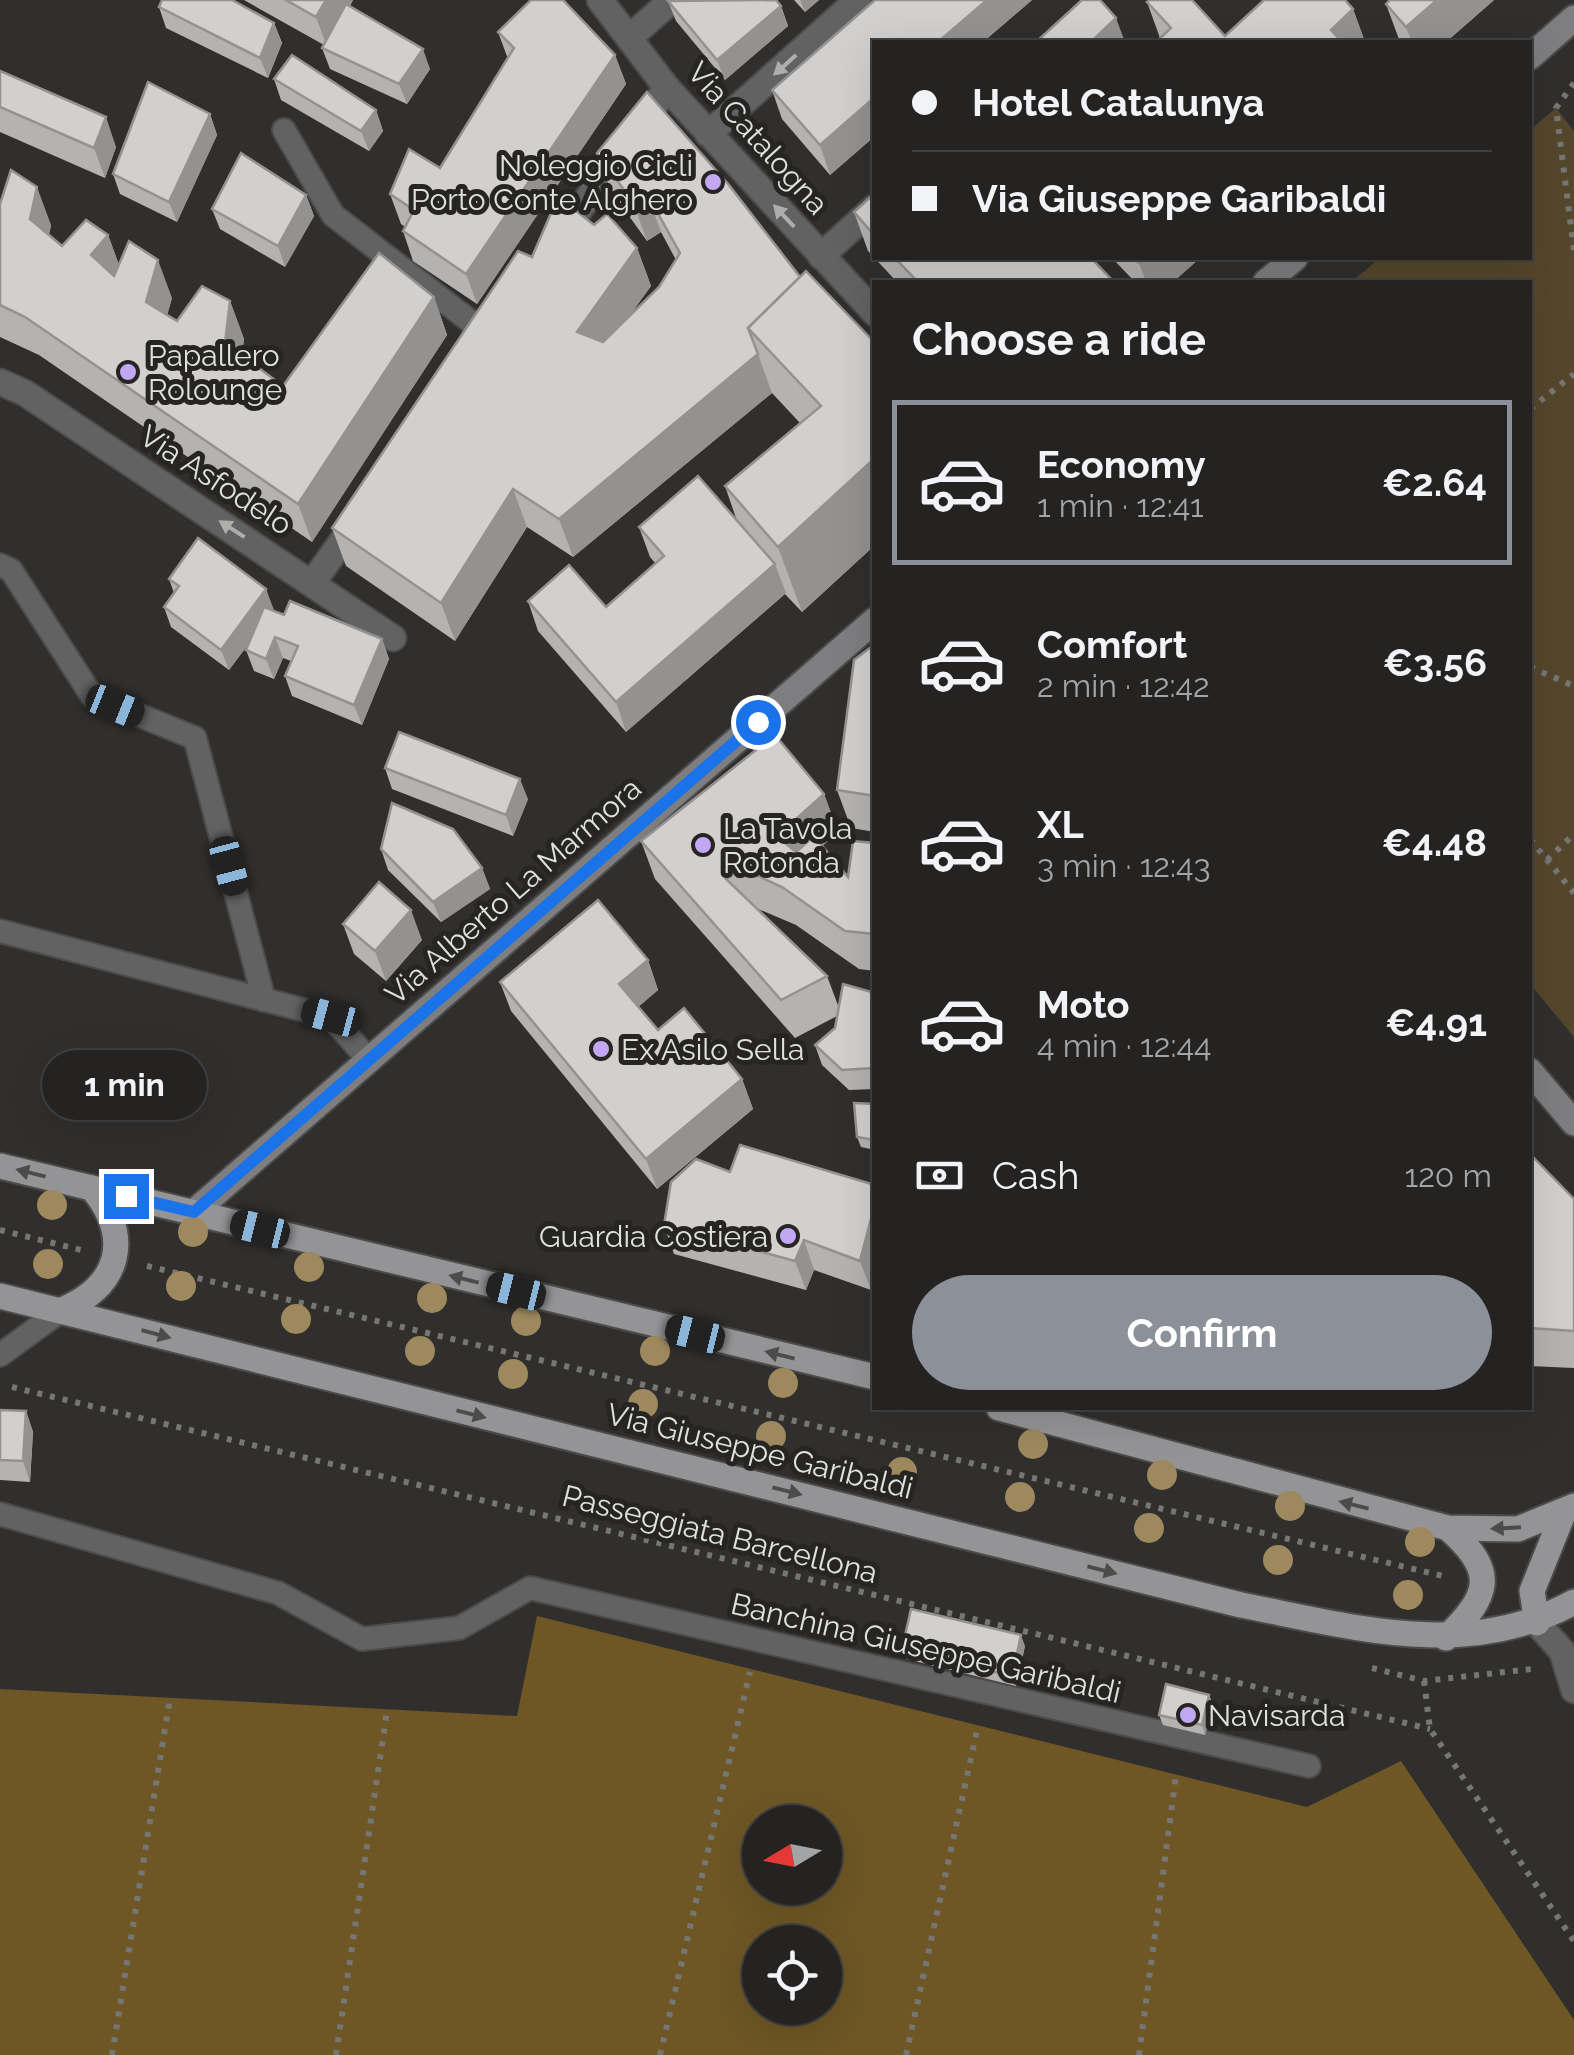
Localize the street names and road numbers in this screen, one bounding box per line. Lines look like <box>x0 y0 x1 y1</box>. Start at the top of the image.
street label: Via Catalogna <box>681 55 835 221</box>
street label: Via Asfodelo <box>133 418 299 542</box>
street label: Via Alberto La Marmora <box>378 770 648 1012</box>
street label: Via Giuseppe Garibaldi <box>603 1396 917 1506</box>
street label: Passeggiata Barcellona <box>559 1478 881 1590</box>
street label: Banchina Giuseppe Garibaldi <box>728 1586 1124 1710</box>

